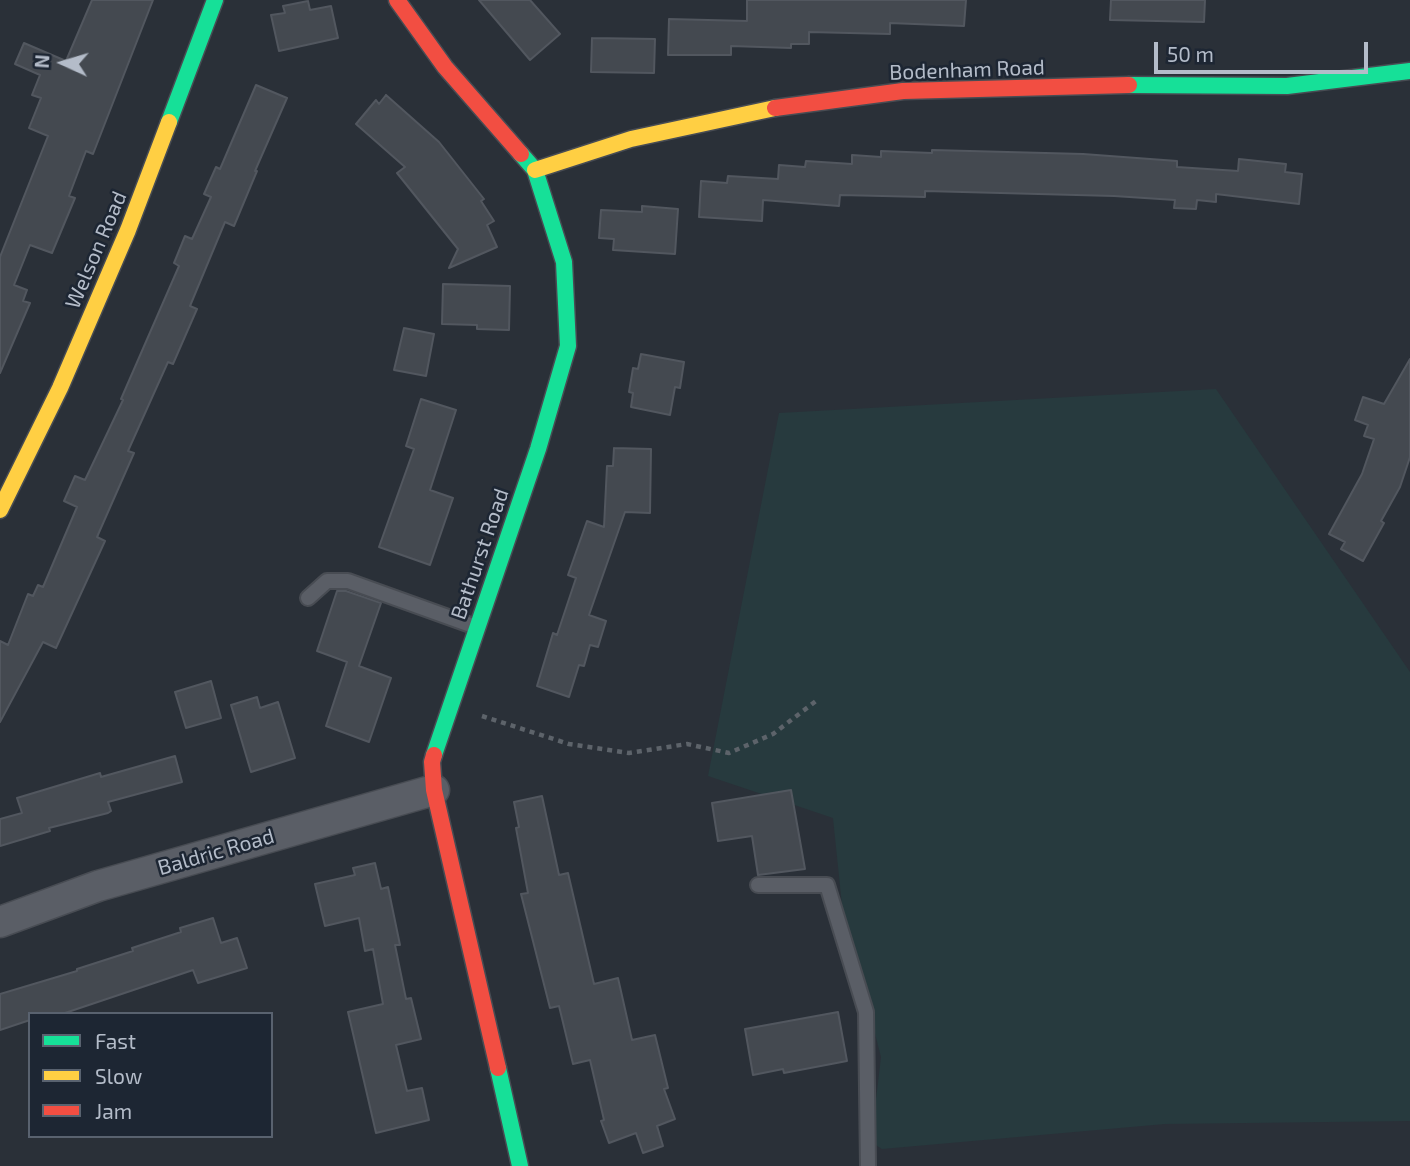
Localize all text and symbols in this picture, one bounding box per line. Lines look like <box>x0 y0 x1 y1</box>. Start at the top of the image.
north arrow <box>28 28 98 98</box>
scale bar <box>1158 28 1372 72</box>
text: 50 m <box>1167 41 1214 66</box>
text: N <box>30 54 54 69</box>
street label: Bodenham Road <box>889 55 1045 85</box>
street label: Welson Road <box>60 188 132 312</box>
street label: Bathurst Road <box>446 485 514 623</box>
street label: Baldric Road <box>155 823 277 881</box>
legend <box>28 1012 273 1138</box>
text: Fast <box>95 1028 136 1053</box>
text: Slow <box>95 1063 142 1088</box>
text: Jam <box>95 1098 132 1123</box>

